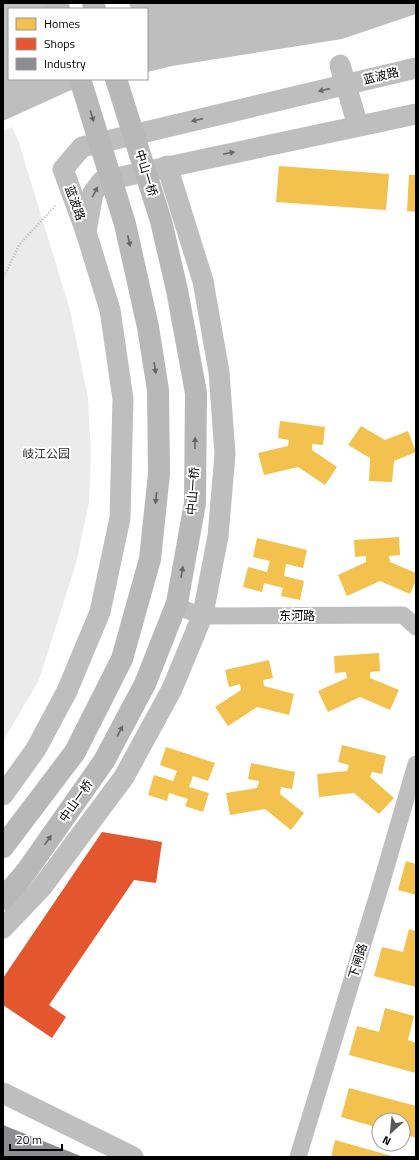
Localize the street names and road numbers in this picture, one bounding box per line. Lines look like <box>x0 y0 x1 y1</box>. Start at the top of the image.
street label: 蓝波路 <box>361 62 401 89</box>
street label: 中山一桥 <box>130 147 163 199</box>
street label: 蓝波路 <box>60 183 91 223</box>
street label: 中山一桥 <box>181 466 204 516</box>
street label: 东河路 <box>279 606 315 625</box>
street label: 中山一桥 <box>54 776 97 826</box>
street label: 下闸路 <box>343 941 372 981</box>

